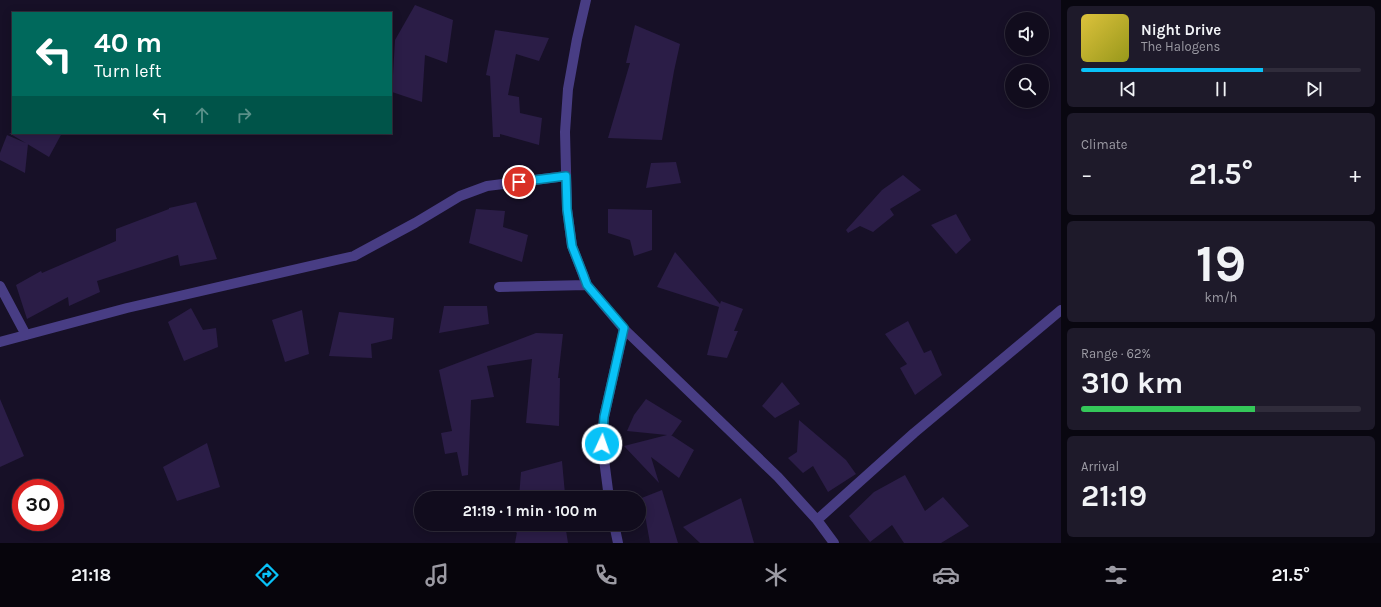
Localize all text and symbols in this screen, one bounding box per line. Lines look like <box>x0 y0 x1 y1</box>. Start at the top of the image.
map controls <box>1005 12 1049 108</box>
button: sound <box>1005 12 1049 56</box>
text: Night Drive <box>1141 21 1221 39</box>
text: 40 m <box>94 26 162 59</box>
icon: left <box>28 28 80 80</box>
text: The Halogens <box>1141 39 1220 54</box>
text: Turn left <box>94 60 162 82</box>
button: search <box>1005 64 1049 108</box>
icon: previous <box>1117 78 1139 100</box>
icon: pause <box>1210 78 1232 100</box>
icon: next <box>1303 78 1325 100</box>
icon: left <box>149 104 171 126</box>
icon: ahead <box>191 104 213 126</box>
icon: right <box>233 104 255 126</box>
text: Climate <box>1081 137 1127 152</box>
text: 21.5° <box>1189 156 1253 192</box>
text: − <box>1081 162 1093 188</box>
text: + <box>1349 162 1361 188</box>
pin <box>502 165 536 199</box>
icon: arrive <box>508 171 530 193</box>
text: 19 <box>1196 233 1246 294</box>
text: km/h <box>1205 290 1237 305</box>
text: Range · 62% <box>1081 346 1151 361</box>
text: 310 km <box>1081 365 1183 401</box>
position arrow <box>581 423 623 465</box>
text: Arrival <box>1081 459 1119 474</box>
text: 21:19 <box>1081 478 1147 514</box>
speed limit sign: 30 <box>12 479 64 531</box>
text: 21:19 · 1 min · 100 m <box>463 502 597 520</box>
icon: directions <box>253 561 281 589</box>
icon: music <box>423 561 451 589</box>
icon: phone <box>592 561 620 589</box>
icon: climate <box>762 561 790 589</box>
icon: car <box>932 561 960 589</box>
icon: filters <box>1102 561 1130 589</box>
text: 21:18 <box>71 564 111 586</box>
text: 21.5° <box>1271 564 1310 586</box>

